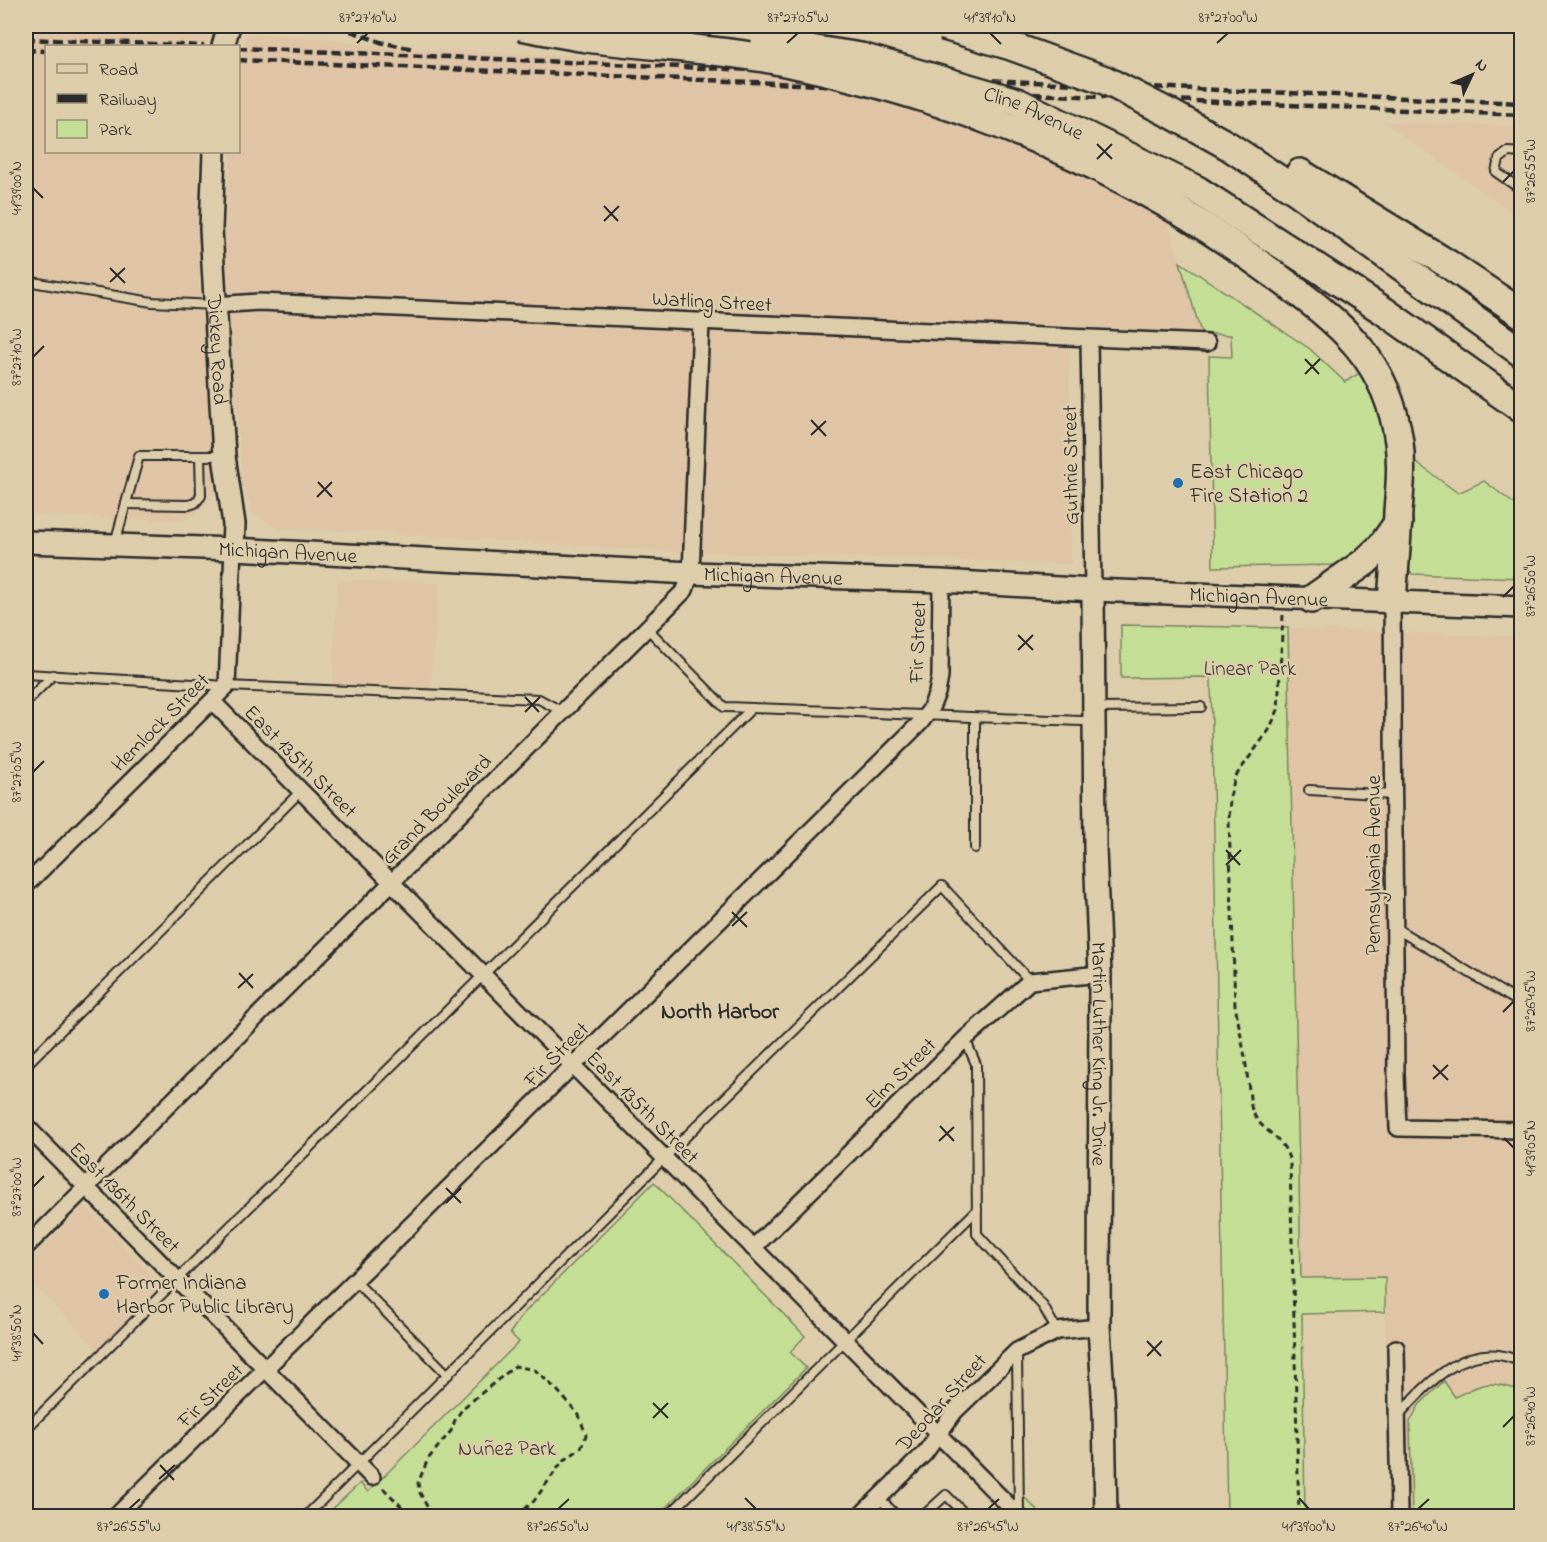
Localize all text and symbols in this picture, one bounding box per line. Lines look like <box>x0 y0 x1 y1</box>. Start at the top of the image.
text: 87°27'10"W <box>339 7 397 29</box>
text: 87°27'05"W <box>767 7 829 29</box>
text: 41°39'10"N <box>964 7 1016 29</box>
text: 87°27'00"W <box>1198 7 1258 29</box>
legend <box>45 45 240 153</box>
north arrow <box>1442 45 1502 105</box>
text: N <box>1469 54 1494 78</box>
text: Road <box>99 58 138 84</box>
street label: Cline Avenue <box>980 80 1089 150</box>
text: Railway <box>99 88 156 114</box>
text: Park <box>99 118 132 144</box>
text: 87°26'55"W <box>1520 139 1542 203</box>
text: 41°39'00"N <box>6 161 28 215</box>
street label: Watling Street <box>651 285 773 323</box>
street label: Dickey Road <box>198 293 234 406</box>
text: 87°27'10"W <box>6 328 28 386</box>
street label: Guthrie Street <box>1056 405 1088 525</box>
place label: East Chicago Fire Station 2 <box>1189 458 1308 512</box>
marker: East Chicago Fire Station 2 <box>1171 476 1185 490</box>
street label: Michigan Avenue <box>218 536 358 573</box>
text: 87°26'50"W <box>1520 555 1542 617</box>
street label: Michigan Avenue <box>703 560 844 595</box>
street label: Michigan Avenue <box>1189 581 1329 616</box>
street label: Fir Street <box>903 601 935 685</box>
park label: Linear Park <box>1204 655 1297 685</box>
street label: Hemlock Street <box>105 667 218 780</box>
street label: East 135th Street <box>236 699 363 826</box>
text: 87°27'05"W <box>6 741 28 803</box>
street label: Grand Boulevard <box>375 748 500 873</box>
street label: Pennsylvania Avenue <box>1360 774 1392 955</box>
street label: Martin Luther King Jr. Drive <box>1081 941 1113 1167</box>
text: 87°26'45"W <box>1520 970 1542 1032</box>
district label: North Harbor <box>661 997 780 1029</box>
street label: Fir Street <box>517 1016 597 1096</box>
street label: Elm Street <box>859 1032 944 1117</box>
street label: East 135th Street <box>578 1045 705 1172</box>
text: 41°39'05"N <box>1520 1120 1542 1176</box>
street label: East 136th Street <box>61 1136 186 1261</box>
text: 87°27'00"W <box>6 1157 28 1217</box>
place label: Former Indiana Harbor Public Library <box>115 1269 294 1325</box>
marker: Former Indiana Harbor Public Library <box>97 1287 111 1301</box>
text: 41°38'50"N <box>6 1304 28 1362</box>
street label: Deodar Street <box>889 1347 995 1460</box>
street label: Fir Street <box>171 1357 251 1436</box>
text: 87°26'40"W <box>1520 1386 1542 1446</box>
park label: Nuñez Park <box>458 1435 557 1465</box>
text: 87°26'55"W <box>97 1516 161 1538</box>
text: 87°26'50"W <box>527 1516 589 1538</box>
text: 41°38'55"N <box>726 1516 786 1538</box>
text: 87°26'45"W <box>957 1516 1019 1538</box>
text: 41°39'00"N <box>1282 1516 1336 1538</box>
text: 87°26'40"W <box>1388 1516 1448 1538</box>

